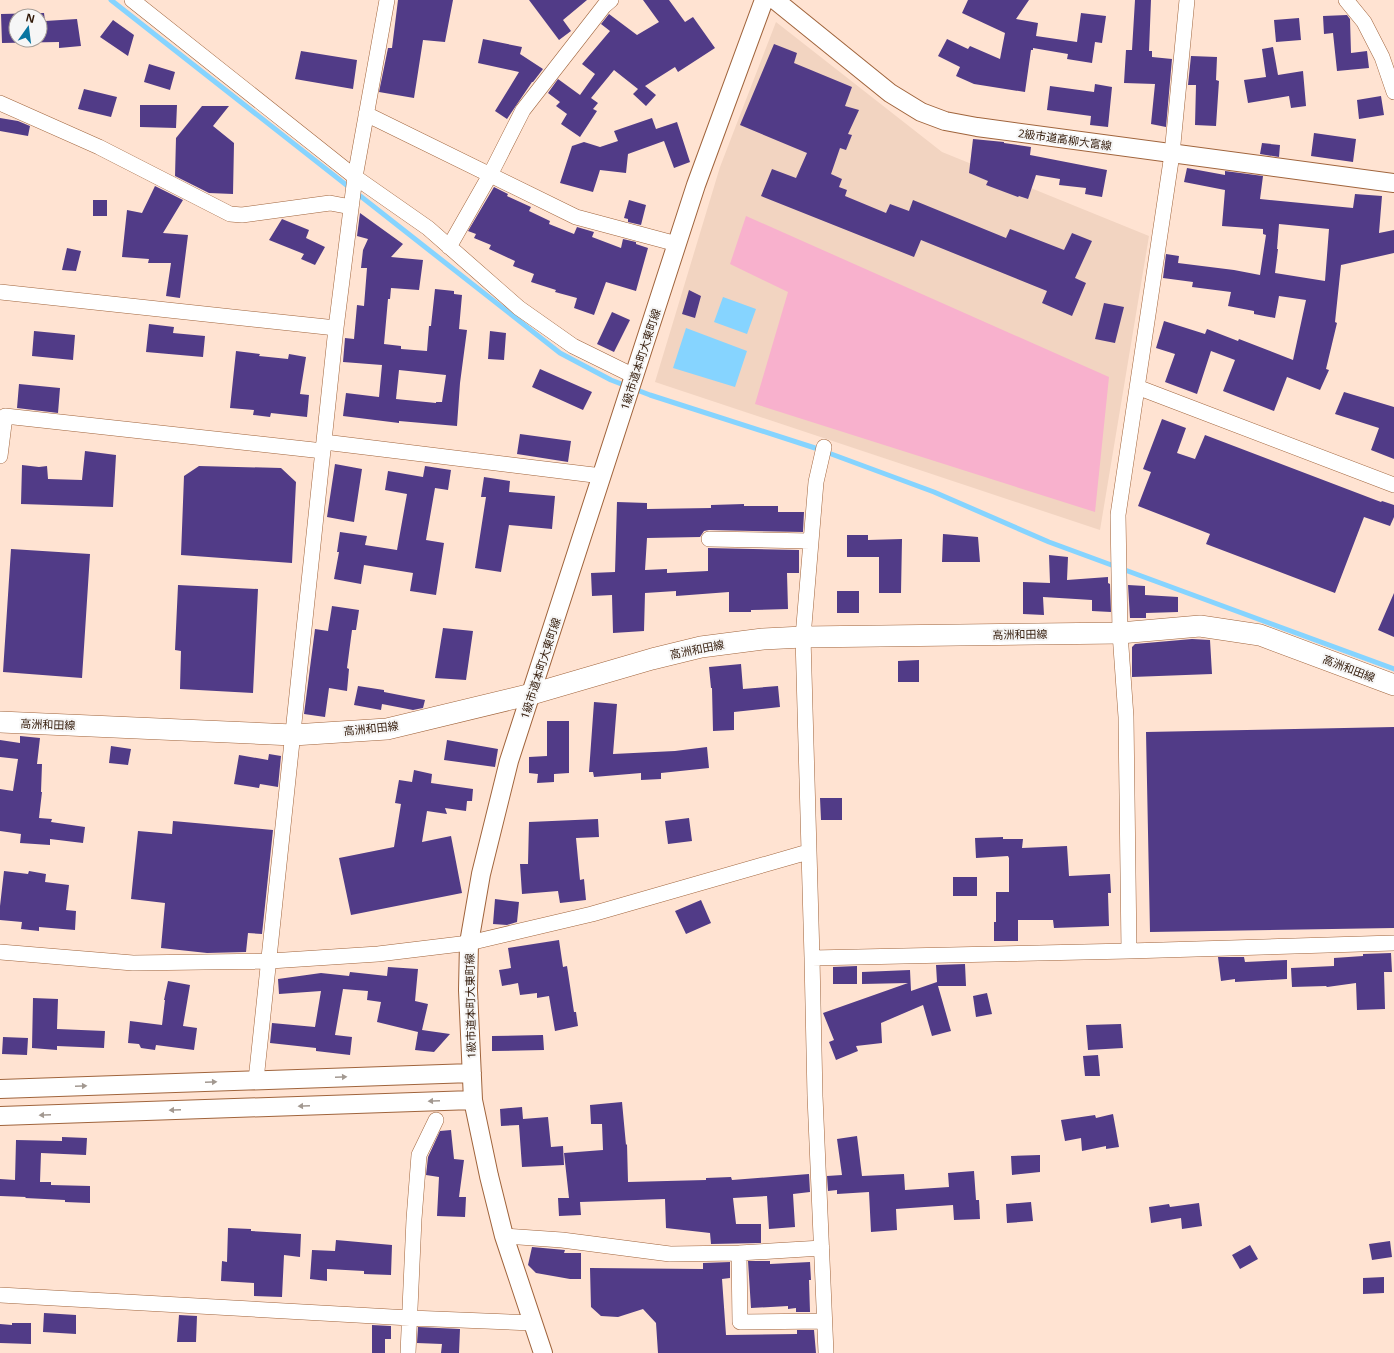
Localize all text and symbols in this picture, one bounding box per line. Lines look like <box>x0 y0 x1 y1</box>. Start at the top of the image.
north arrow <box>8 8 48 48</box>
text: N <box>24 9 37 26</box>
street label: 2級市道高柳大富線 <box>1017 125 1113 153</box>
street label: 1級市道本町大東町線 <box>617 307 663 411</box>
street label: 1級市道本町大東町線 <box>517 616 563 720</box>
street label: 高洲和田線 <box>992 626 1048 642</box>
street label: 高洲和田線 <box>669 636 725 662</box>
street label: 高洲和田線 <box>1321 651 1377 685</box>
street label: 高洲和田線 <box>20 716 76 732</box>
street label: 高洲和田線 <box>343 718 399 738</box>
street label: 1級市道本町大東町線 <box>462 953 478 1059</box>
one-way arrow <box>335 1074 348 1080</box>
one-way arrow <box>205 1078 217 1085</box>
one-way arrow <box>75 1083 88 1089</box>
one-way arrow <box>428 1098 440 1105</box>
one-way arrow <box>297 1103 310 1109</box>
one-way arrow <box>169 1107 181 1114</box>
one-way arrow <box>38 1112 51 1118</box>

